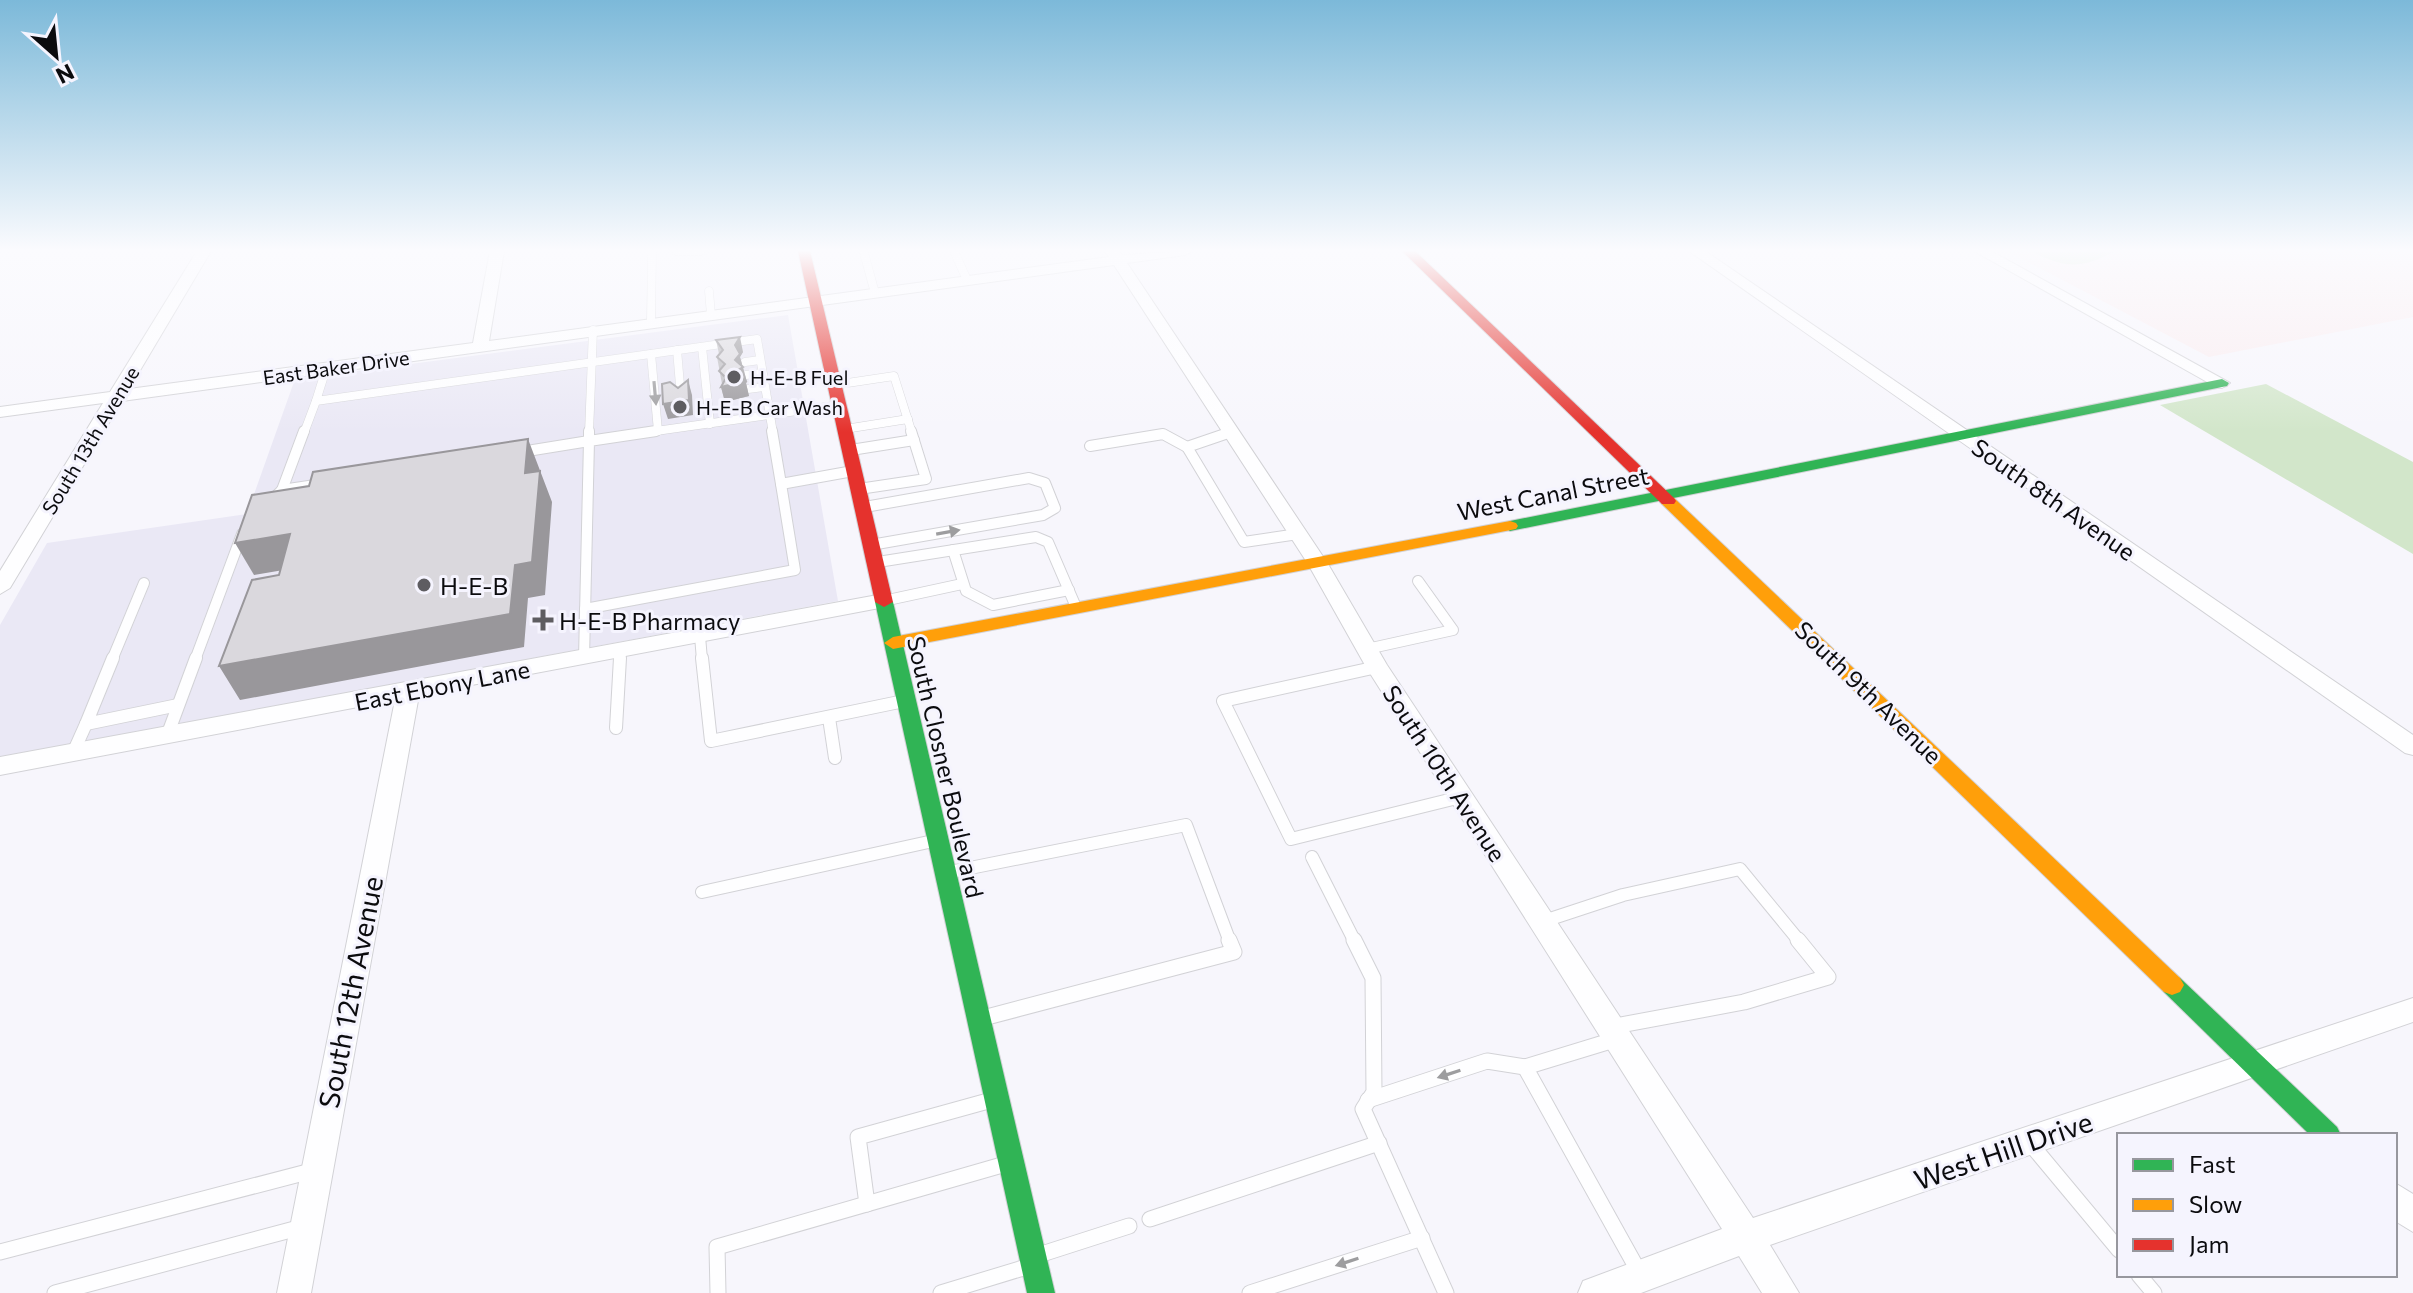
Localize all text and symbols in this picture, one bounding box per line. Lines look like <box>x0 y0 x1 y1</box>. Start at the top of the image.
north arrow <box>16 16 96 96</box>
text: N <box>52 58 79 90</box>
street label: East Baker Drive <box>261 345 411 389</box>
street label: South 13th Avenue <box>36 362 144 518</box>
place label: H-E-B Fuel <box>750 365 848 389</box>
marker: H-E-B Fuel <box>725 368 743 386</box>
one-way arrow <box>648 381 661 406</box>
place label: H-E-B Car Wash <box>696 395 843 419</box>
marker: H-E-B Car Wash <box>671 398 689 416</box>
street label: South 8th Avenue <box>1967 432 2141 566</box>
street label: West Canal Street <box>1455 460 1651 526</box>
one-way arrow <box>935 525 960 537</box>
place label: H-E-B <box>440 571 508 600</box>
marker: H-E-B <box>415 576 433 594</box>
place label: H-E-B Pharmacy <box>559 606 740 635</box>
marker: H-E-B Pharmacy <box>534 611 552 629</box>
street label: South 9th Avenue <box>1790 615 1948 769</box>
street label: South Closner Boulevard <box>902 633 990 901</box>
street label: East Ebony Lane <box>352 654 532 716</box>
street label: South 10th Avenue <box>1377 680 1513 866</box>
street label: South 12th Avenue <box>311 873 389 1111</box>
one-way arrow <box>1437 1068 1461 1080</box>
street label: West Hill Drive <box>1909 1104 2097 1196</box>
legend <box>2117 1133 2397 1277</box>
text: Fast <box>2189 1149 2236 1178</box>
text: Slow <box>2189 1189 2242 1218</box>
text: Jam <box>2189 1229 2229 1258</box>
one-way arrow <box>1335 1256 1359 1269</box>

